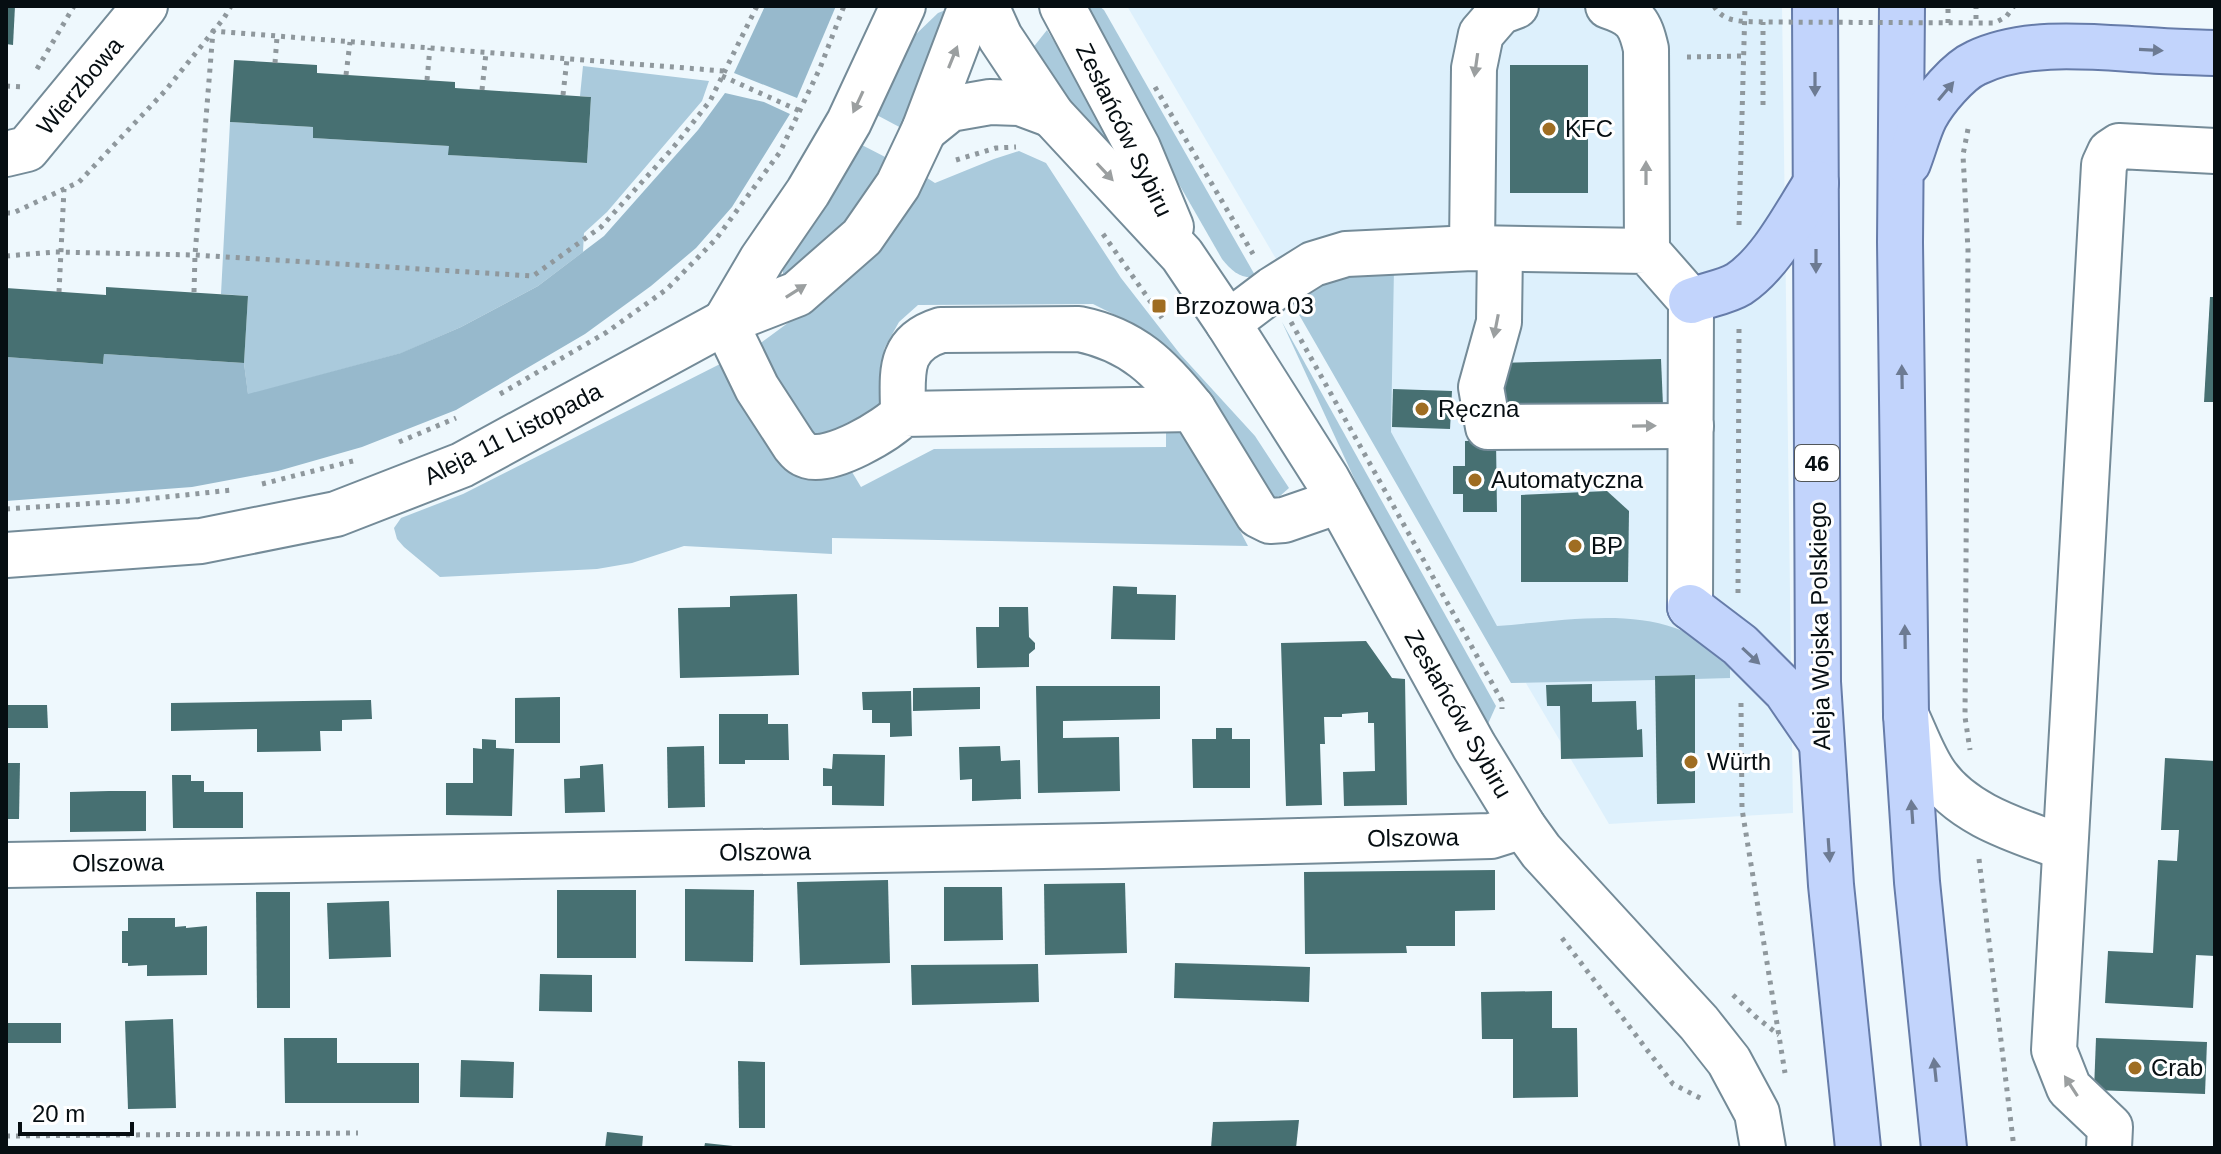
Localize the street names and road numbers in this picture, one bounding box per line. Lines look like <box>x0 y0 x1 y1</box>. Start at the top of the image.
street label: Wierzbowa <box>31 31 129 140</box>
street label: Zesłańców Sybiru <box>1071 39 1178 221</box>
street label: Aleja 11 Listopada <box>419 377 607 490</box>
road number: 46 <box>1795 445 1839 481</box>
street label: Aleja Wojska Polskiego <box>1804 501 1835 751</box>
street label: Zesłańców Sybiru <box>1399 625 1517 803</box>
street label: Olszowa <box>1367 823 1460 852</box>
street label: Olszowa <box>719 837 812 866</box>
street label: Olszowa <box>72 848 165 877</box>

